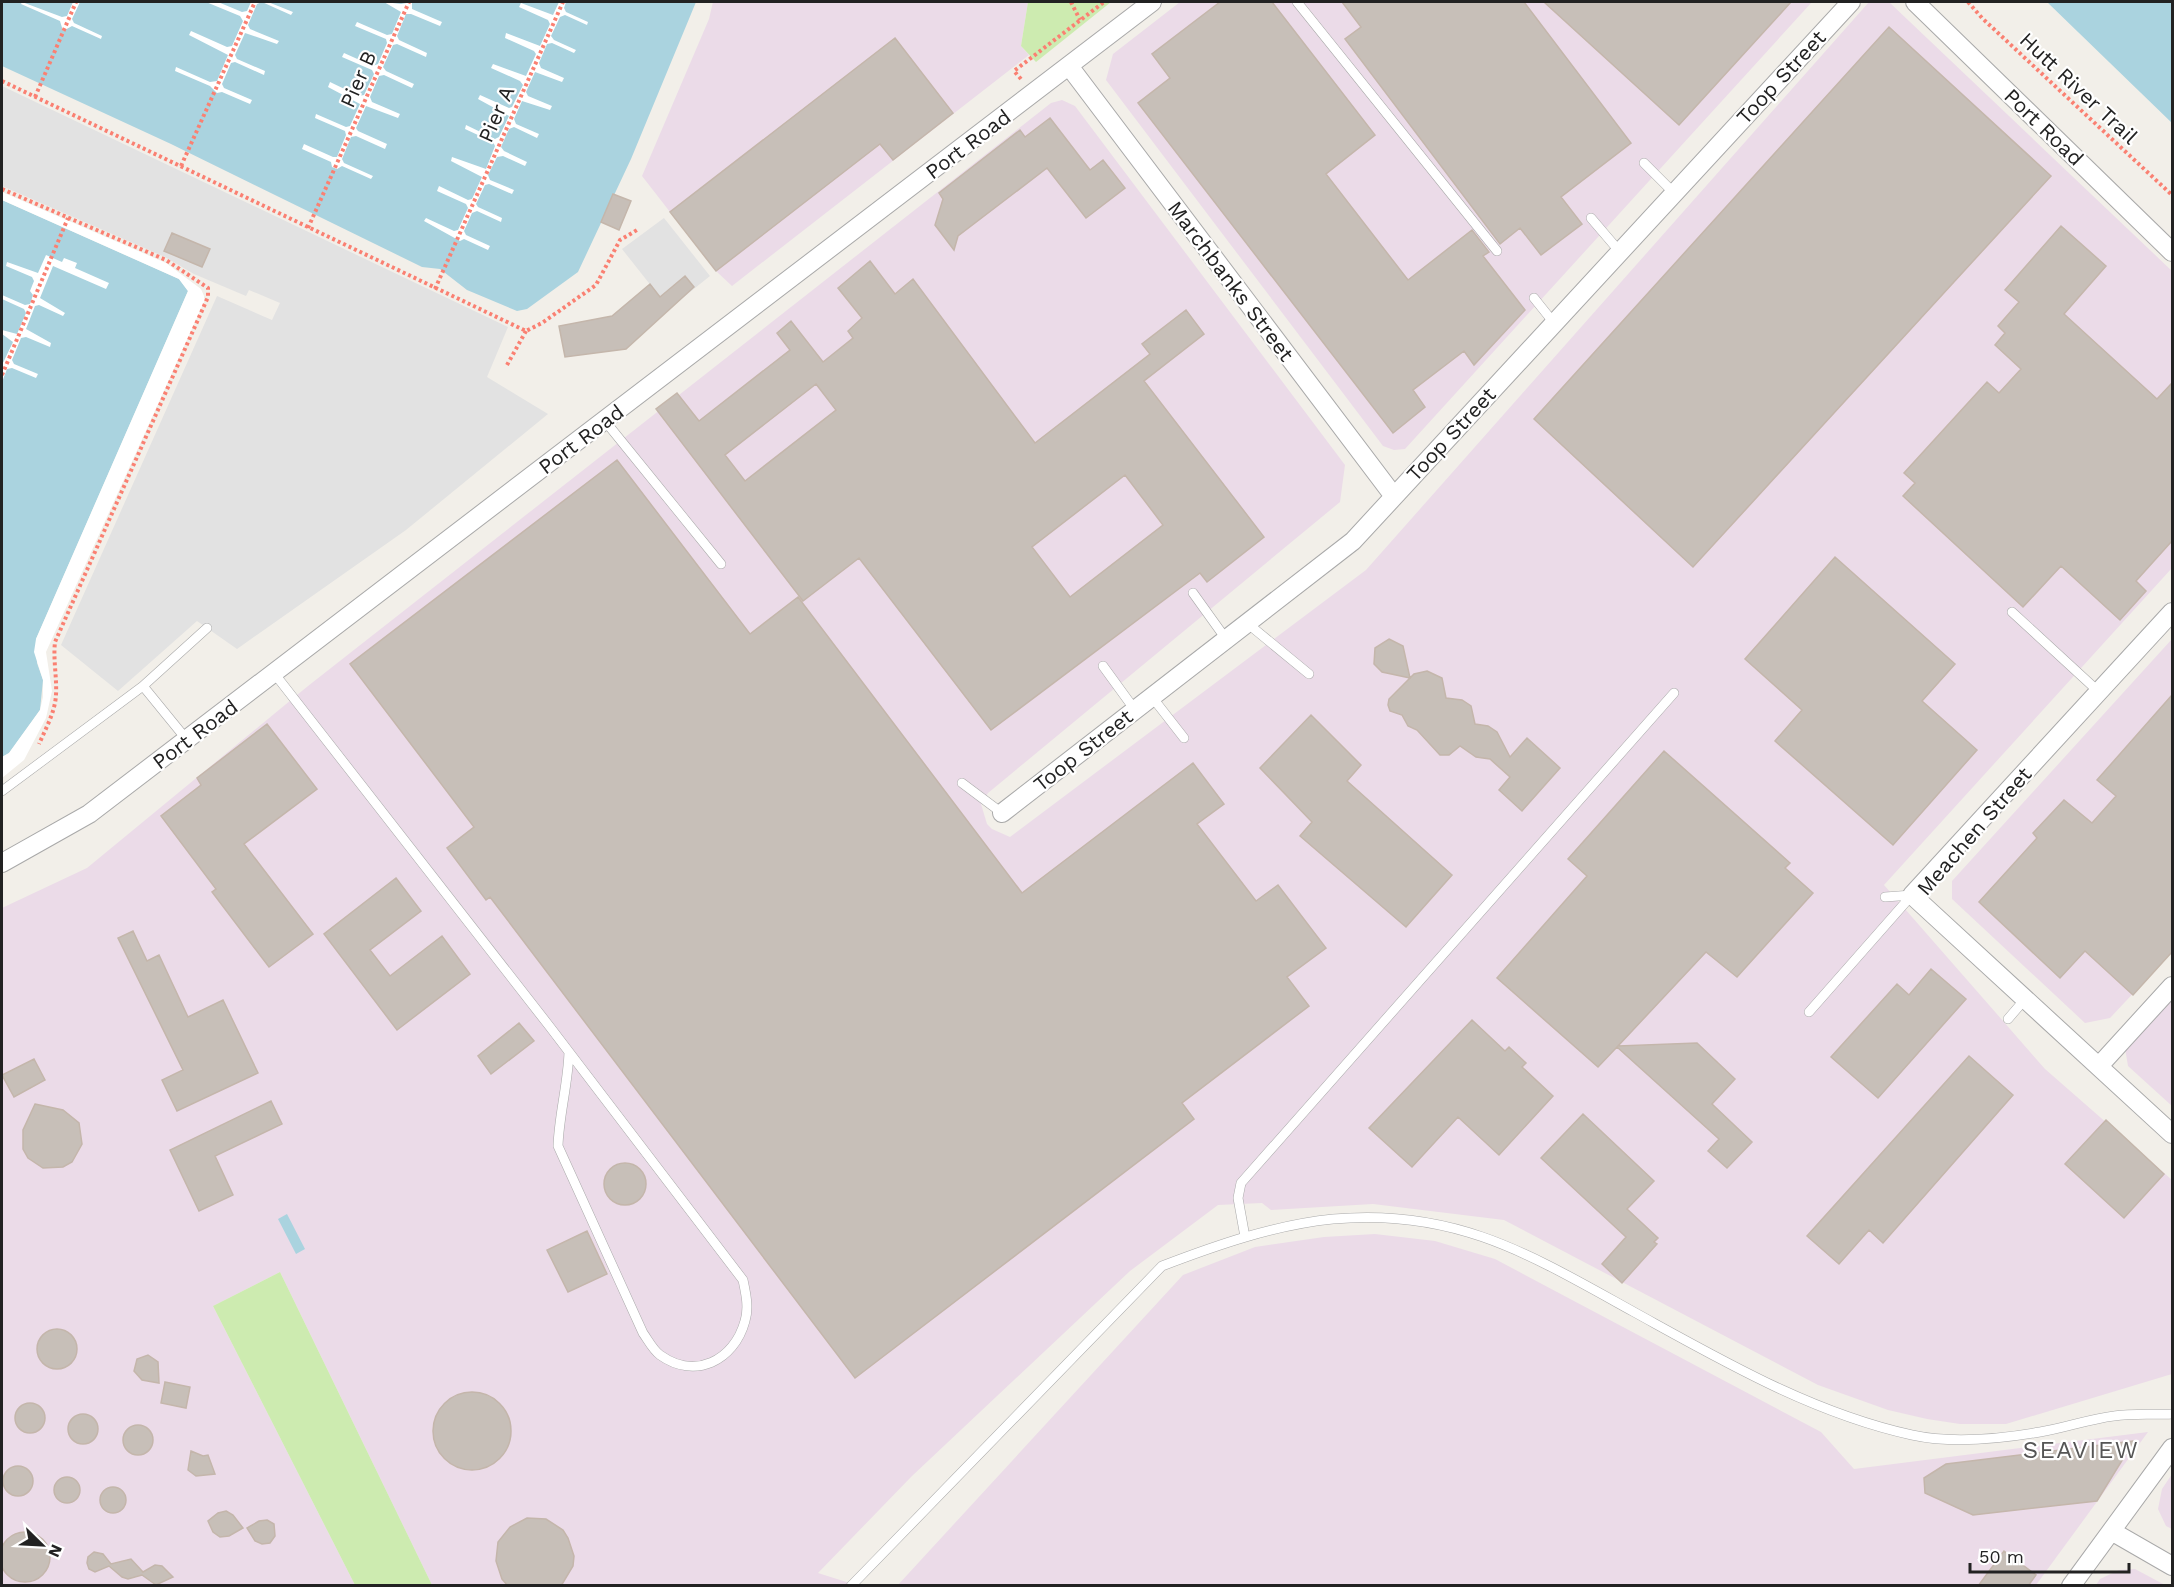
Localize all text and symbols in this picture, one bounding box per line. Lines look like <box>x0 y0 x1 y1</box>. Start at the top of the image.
street label: Toop Street <box>1731 25 1831 129</box>
street label: Hutt River Trail <box>2015 27 2144 149</box>
street label: Pier B <box>334 47 382 111</box>
street label: Pier A <box>473 82 519 146</box>
street label: Port Road <box>1999 83 2089 171</box>
street label: Port Road <box>920 104 1016 184</box>
street label: Marchbanks Street <box>1163 196 1299 366</box>
street label: Toop Street <box>1401 382 1501 486</box>
street label: Port Road <box>533 399 629 479</box>
street label: Port Road <box>147 694 243 774</box>
street label: Toop Street <box>1028 703 1138 797</box>
street label: Meachen Street <box>1911 762 2037 900</box>
district label: SEAVIEW <box>2023 1436 2139 1464</box>
north arrow <box>12 1515 72 1575</box>
scale bar <box>1970 1536 2129 1574</box>
text: N <box>44 1542 66 1560</box>
text: 50 m <box>1979 1546 2024 1567</box>

